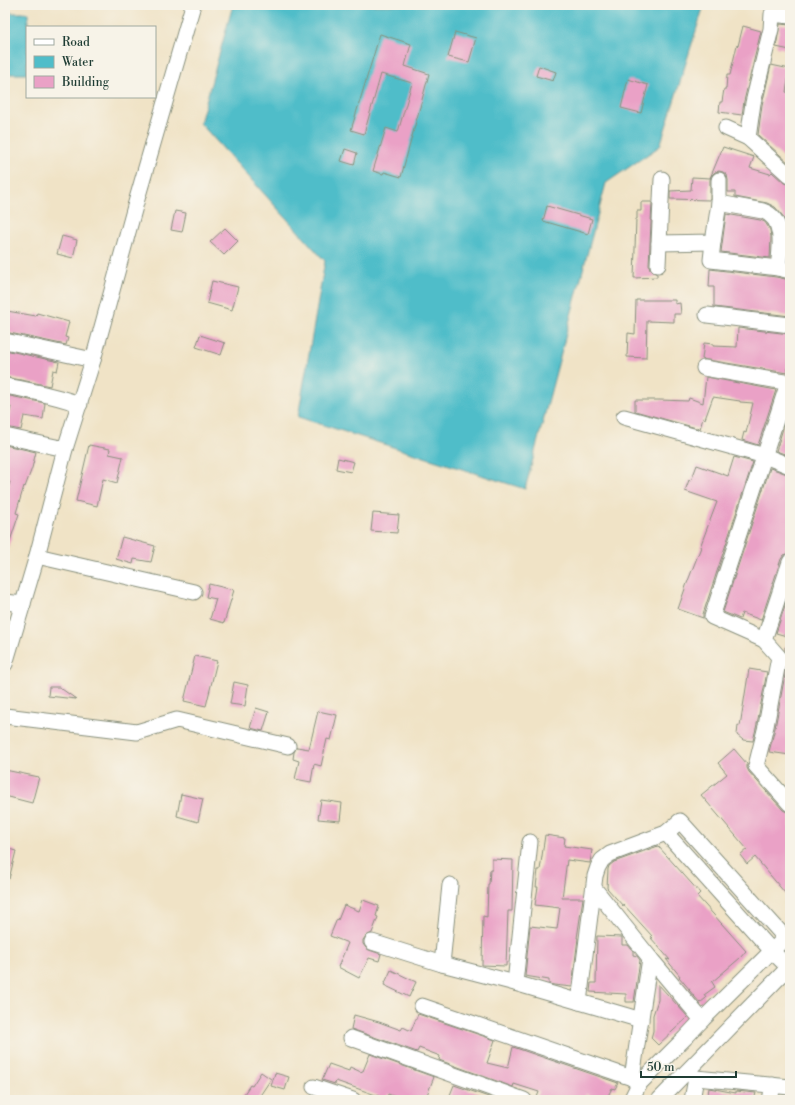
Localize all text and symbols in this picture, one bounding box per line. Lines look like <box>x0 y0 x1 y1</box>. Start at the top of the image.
legend <box>26 26 156 98</box>
text: Road <box>62 35 90 50</box>
text: Water <box>61 55 94 70</box>
text: Building <box>61 75 110 90</box>
scale bar <box>641 1053 736 1079</box>
text: 50 m <box>647 1060 675 1075</box>

